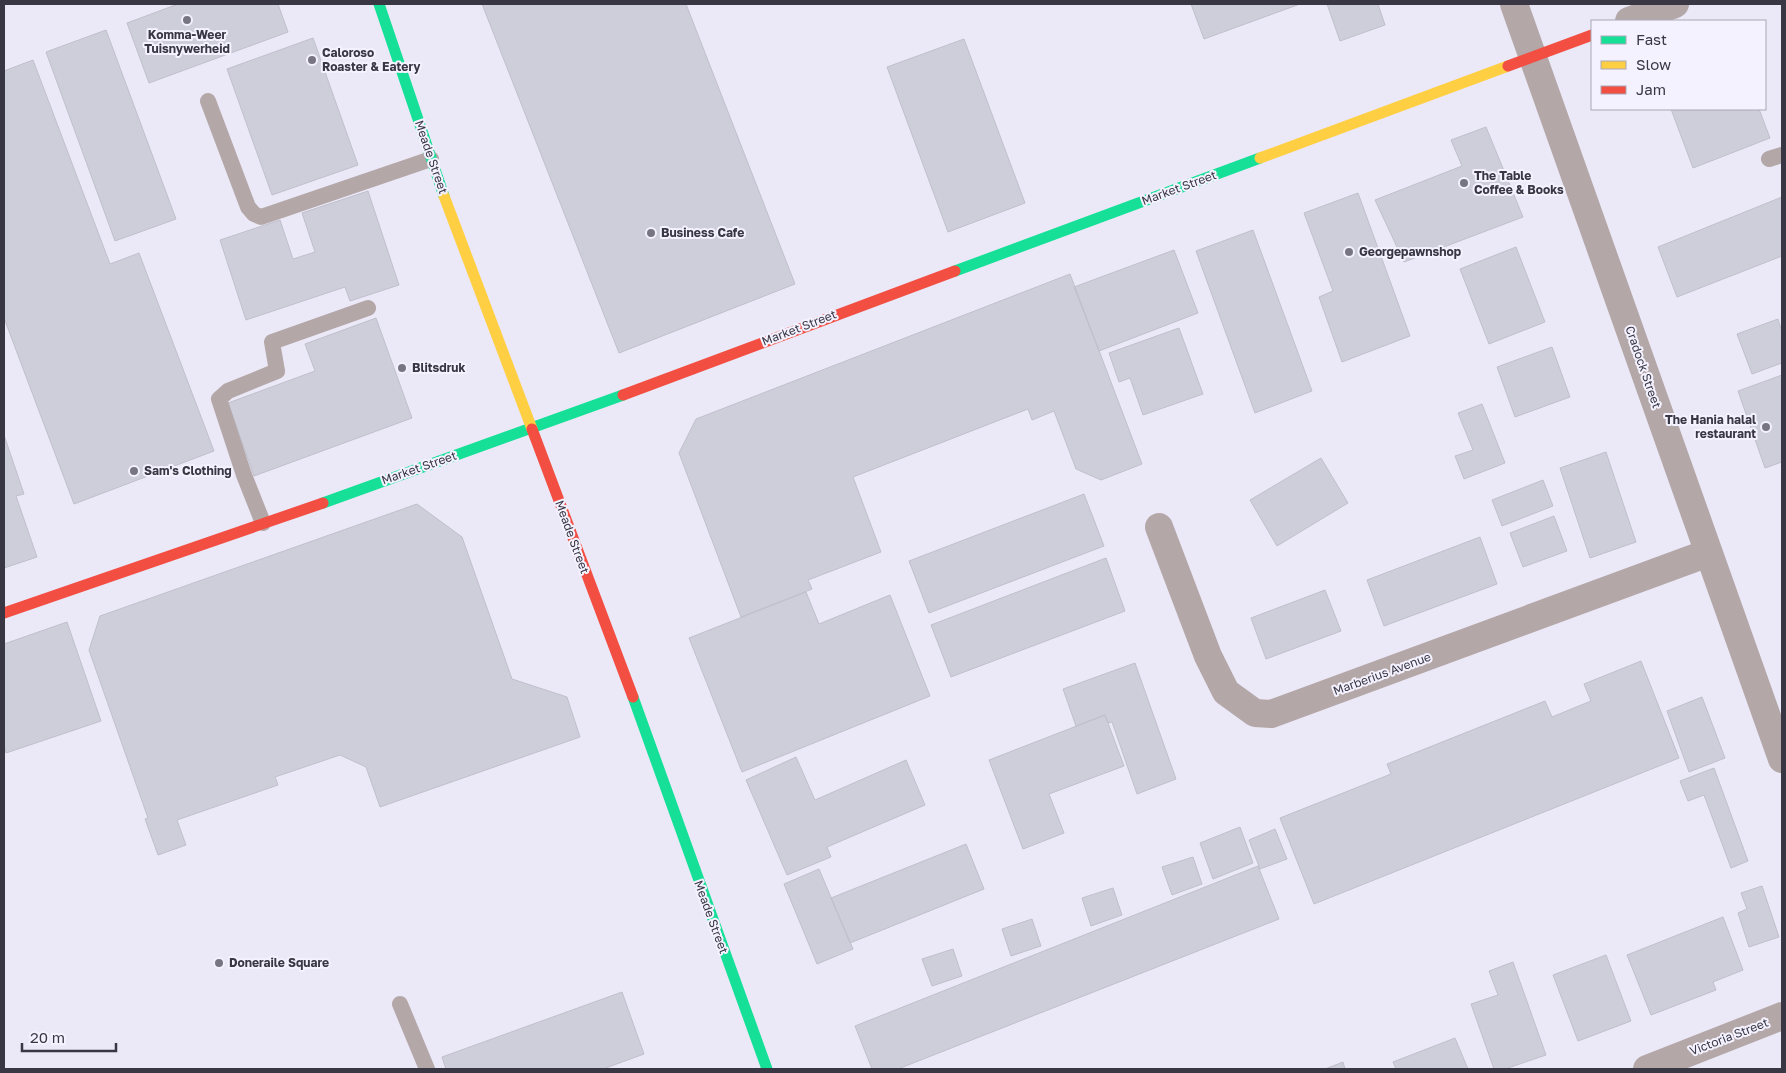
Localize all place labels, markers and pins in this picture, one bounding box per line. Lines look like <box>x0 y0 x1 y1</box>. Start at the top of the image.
marker: Komma-Weer Tuisnywerheid <box>181 14 193 26</box>
place label: Komma-Weer Tuisnywerheid <box>144 27 230 56</box>
place label: Caloroso Roaster & Eatery <box>322 45 421 74</box>
marker: Caloroso Roaster & Eatery <box>306 54 318 66</box>
place label: The Table Coffee & Books <box>1474 168 1564 197</box>
marker: The Table Coffee & Books <box>1458 177 1470 189</box>
place label: Business Cafe <box>661 225 744 240</box>
marker: Business Cafe <box>645 227 657 239</box>
place label: Georgepawnshop <box>1359 244 1462 259</box>
marker: Georgepawnshop <box>1343 246 1355 258</box>
place label: Blitsdruk <box>412 360 465 375</box>
marker: Blitsdruk <box>396 362 408 374</box>
place label: The Hania halal restaurant <box>1665 412 1756 441</box>
marker: The Hania halal restaurant <box>1760 421 1772 433</box>
place label: Sam's Clothing <box>144 463 232 478</box>
marker: Sam's Clothing <box>128 465 140 477</box>
place label: Doneraile Square <box>229 955 329 970</box>
marker: Doneraile Square <box>213 957 225 969</box>

